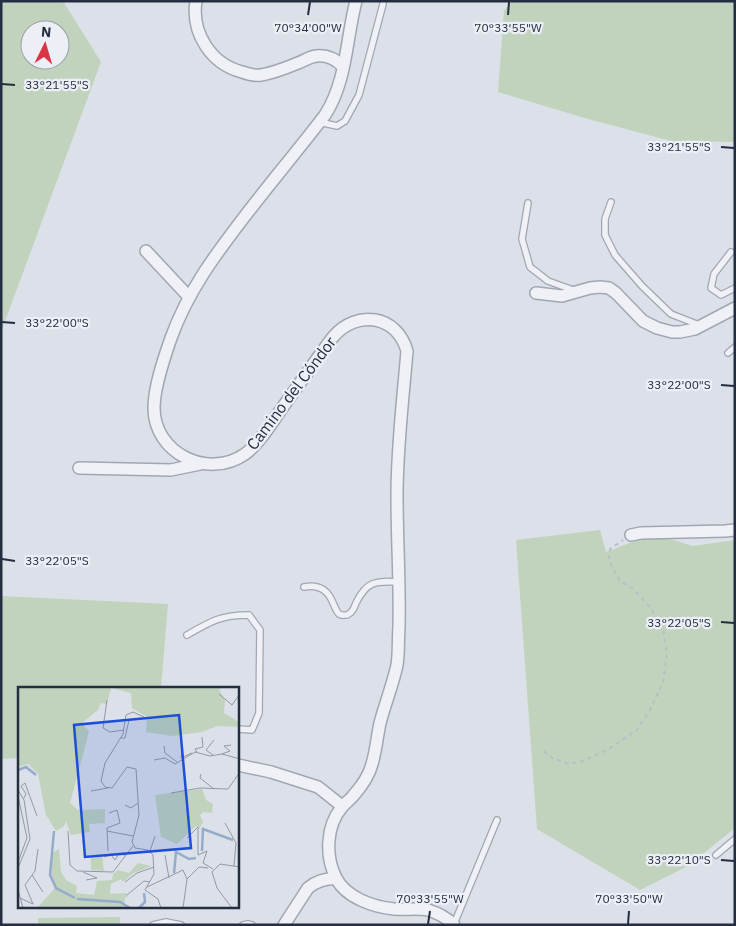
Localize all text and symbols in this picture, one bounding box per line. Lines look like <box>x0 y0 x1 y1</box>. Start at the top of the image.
north arrow <box>20 20 70 70</box>
text: 70°34'00"W <box>274 20 342 35</box>
text: 70°33'55"W <box>474 20 542 35</box>
text: N <box>40 23 52 41</box>
text: 33°21'55"S <box>25 77 89 92</box>
text: 33°21'55"S <box>647 139 711 154</box>
text: 33°22'00"S <box>25 315 89 330</box>
street label: Camino del Cóndor <box>242 332 340 454</box>
text: 33°22'00"S <box>647 377 711 392</box>
text: 33°22'05"S <box>25 553 89 568</box>
text: 33°22'05"S <box>647 615 711 630</box>
inset map <box>18 687 239 908</box>
text: 33°22'10"S <box>647 852 711 867</box>
text: 70°33'55"W <box>396 891 464 906</box>
text: 70°33'50"W <box>595 891 663 906</box>

